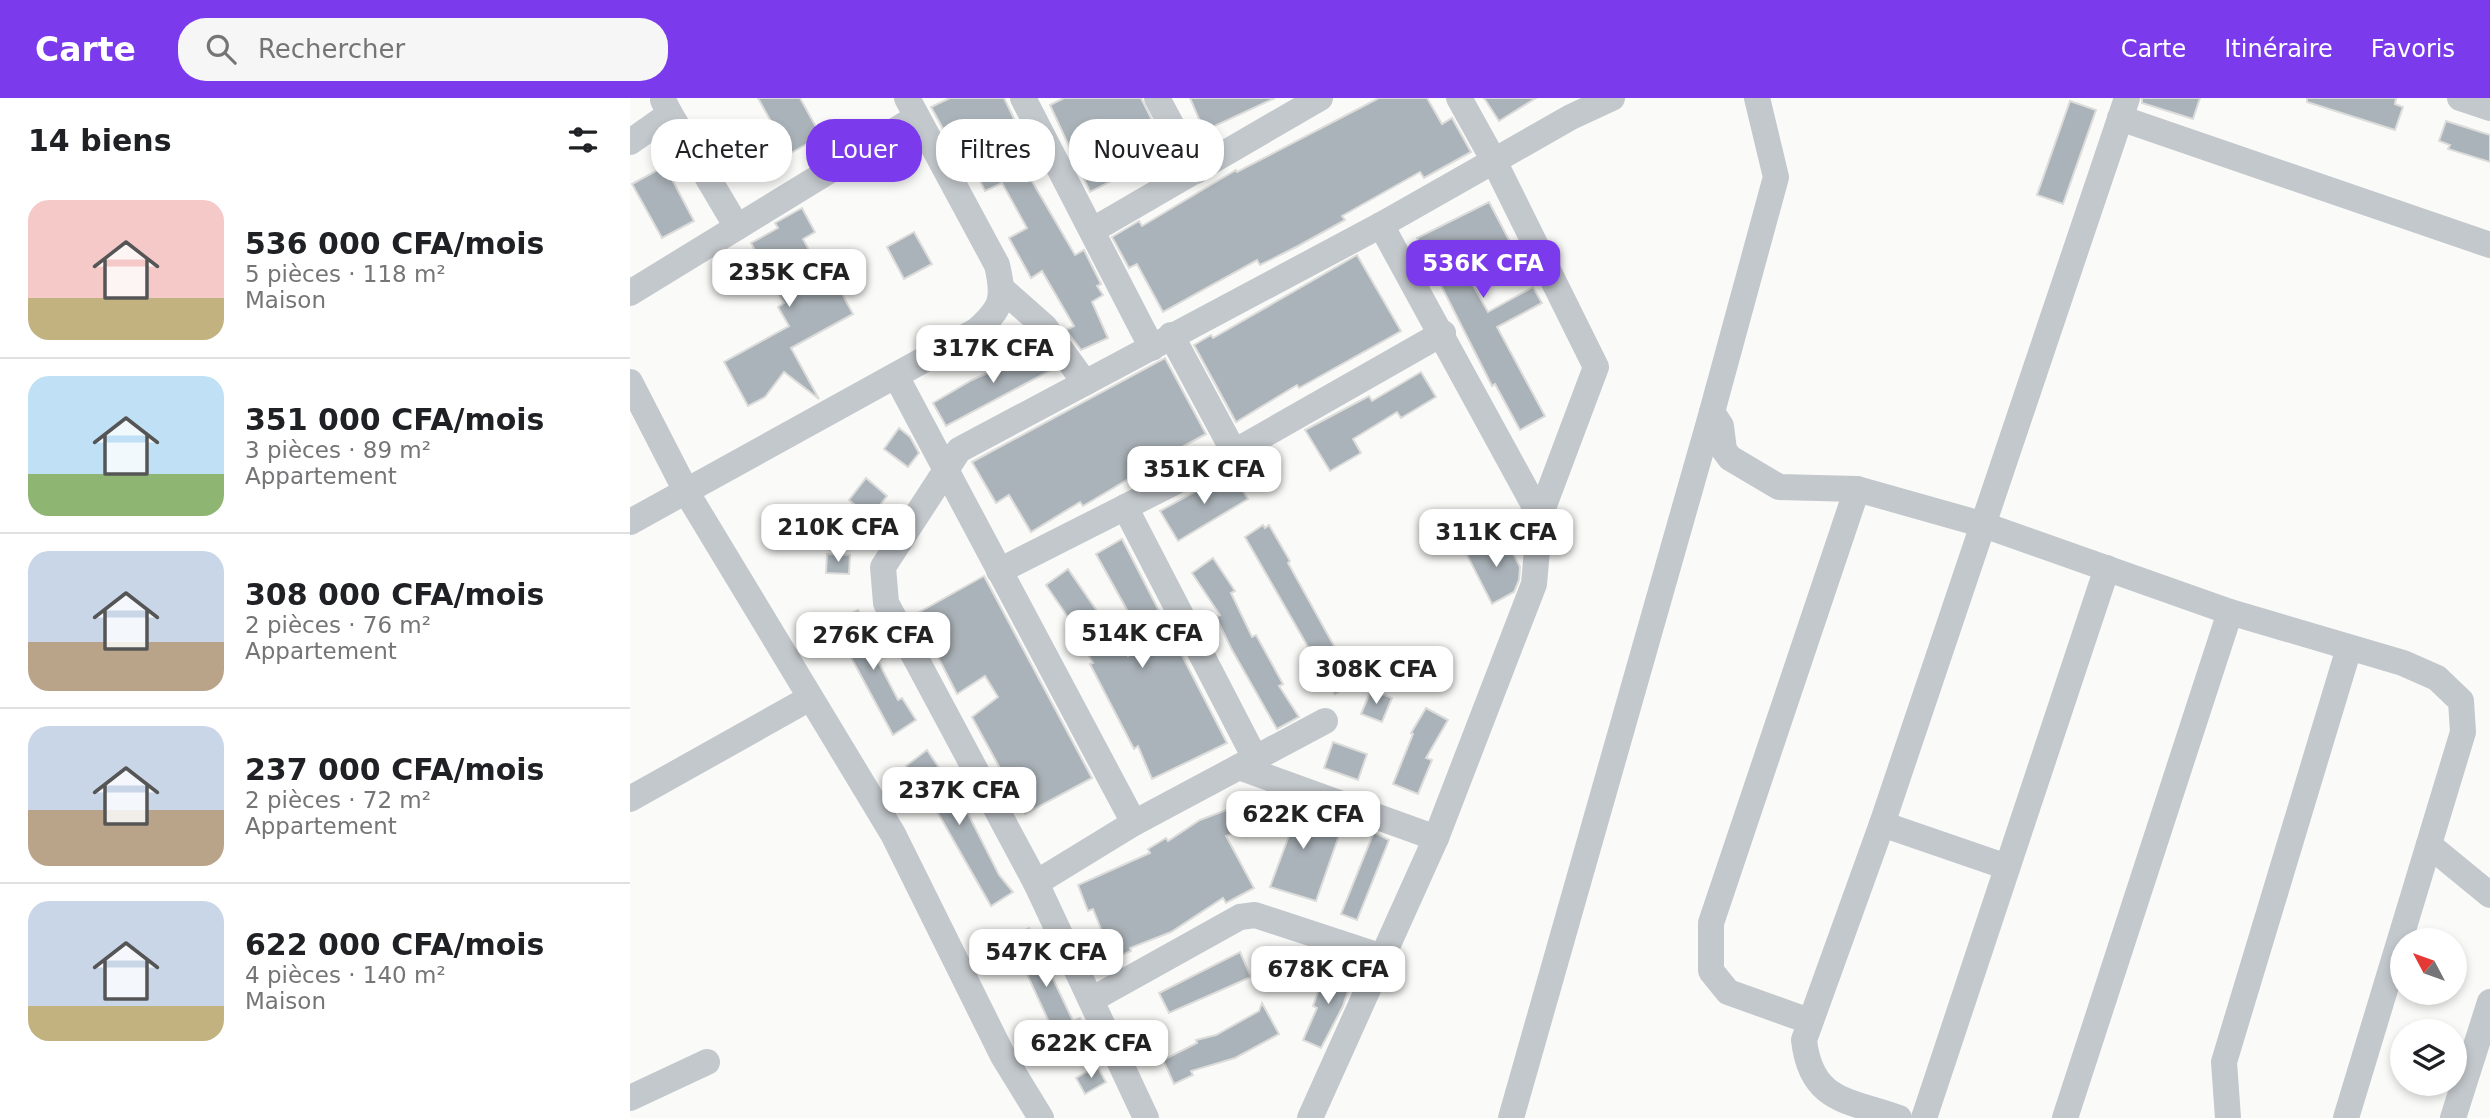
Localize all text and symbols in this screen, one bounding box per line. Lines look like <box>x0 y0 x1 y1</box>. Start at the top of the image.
search box <box>178 18 668 81</box>
text: Carte <box>35 30 136 69</box>
icon: search <box>202 30 240 68</box>
text: Rechercher <box>258 34 405 64</box>
text: Carte <box>2121 35 2186 63</box>
text: Itinéraire <box>2224 35 2333 63</box>
text: Favoris <box>2371 35 2455 63</box>
chip: Acheter <box>651 119 792 182</box>
chip: Louer <box>806 119 922 182</box>
chip: Filtres <box>936 119 1055 182</box>
chip: Nouveau <box>1069 119 1224 182</box>
icon: filters <box>564 121 602 159</box>
text: 14 biens <box>28 123 172 158</box>
text: 536 000 CFA/mois <box>245 226 544 261</box>
icon: home <box>84 228 168 312</box>
pin: 536K CFA <box>1411 240 1555 300</box>
pin: 235K CFA <box>717 250 861 309</box>
text: 536K CFA <box>1422 250 1544 276</box>
text: 235K CFA <box>728 259 850 285</box>
text: 5 pièces · 118 m² <box>245 261 446 287</box>
text: Maison <box>245 287 326 313</box>
pin: 317K CFA <box>921 326 1065 385</box>
text: 317K CFA <box>932 335 1054 361</box>
text: 351 000 CFA/mois <box>245 402 544 437</box>
icon: home <box>84 404 168 488</box>
text: 3 pièces · 89 m² <box>245 437 431 463</box>
pin: 351K CFA <box>1132 446 1276 506</box>
text: 351K CFA <box>1143 456 1265 482</box>
text: Appartement <box>245 463 397 489</box>
pin: 210K CFA <box>766 504 910 564</box>
pin: 311K CFA <box>1424 510 1568 569</box>
text: 210K CFA <box>777 514 899 540</box>
text: 311K CFA <box>1435 519 1557 545</box>
text: 308 000 CFA/mois <box>245 577 544 612</box>
icon: home <box>84 579 168 663</box>
pin: 514K CFA <box>1070 610 1214 670</box>
text: 2 pièces · 76 m² <box>245 612 431 638</box>
pin: 276K CFA <box>801 612 945 672</box>
text: 514K CFA <box>1081 620 1203 646</box>
text: 276K CFA <box>812 622 934 648</box>
text: Appartement <box>245 638 397 664</box>
pin: 308K CFA <box>1304 646 1448 706</box>
text: 308K CFA <box>1315 656 1437 682</box>
text: 237 000 CFA/mois <box>245 752 544 787</box>
icon: home <box>84 754 168 838</box>
pin: 237K CFA <box>887 768 1031 827</box>
text: 237K CFA <box>898 777 1020 803</box>
text: 2 pièces · 72 m² <box>245 787 431 813</box>
pin: 622K CFA <box>1231 792 1375 851</box>
text: 622K CFA <box>1242 801 1364 827</box>
text: Appartement <box>245 813 397 839</box>
text: 622 000 CFA/mois <box>245 927 544 962</box>
north arrow <box>2390 928 2468 1004</box>
map controls <box>2390 928 2467 1096</box>
icon: home <box>84 929 168 1013</box>
pin: 547K CFA <box>974 930 1118 989</box>
text: 547K CFA <box>985 939 1107 965</box>
pin: 678K CFA <box>1256 946 1400 1006</box>
text: 678K CFA <box>1267 956 1389 982</box>
text: 4 pièces · 140 m² <box>245 962 446 988</box>
text: Maison <box>245 988 326 1014</box>
button: layers <box>2390 1019 2467 1096</box>
pin: 622K CFA <box>1019 1020 1163 1080</box>
text: 622K CFA <box>1030 1030 1152 1056</box>

